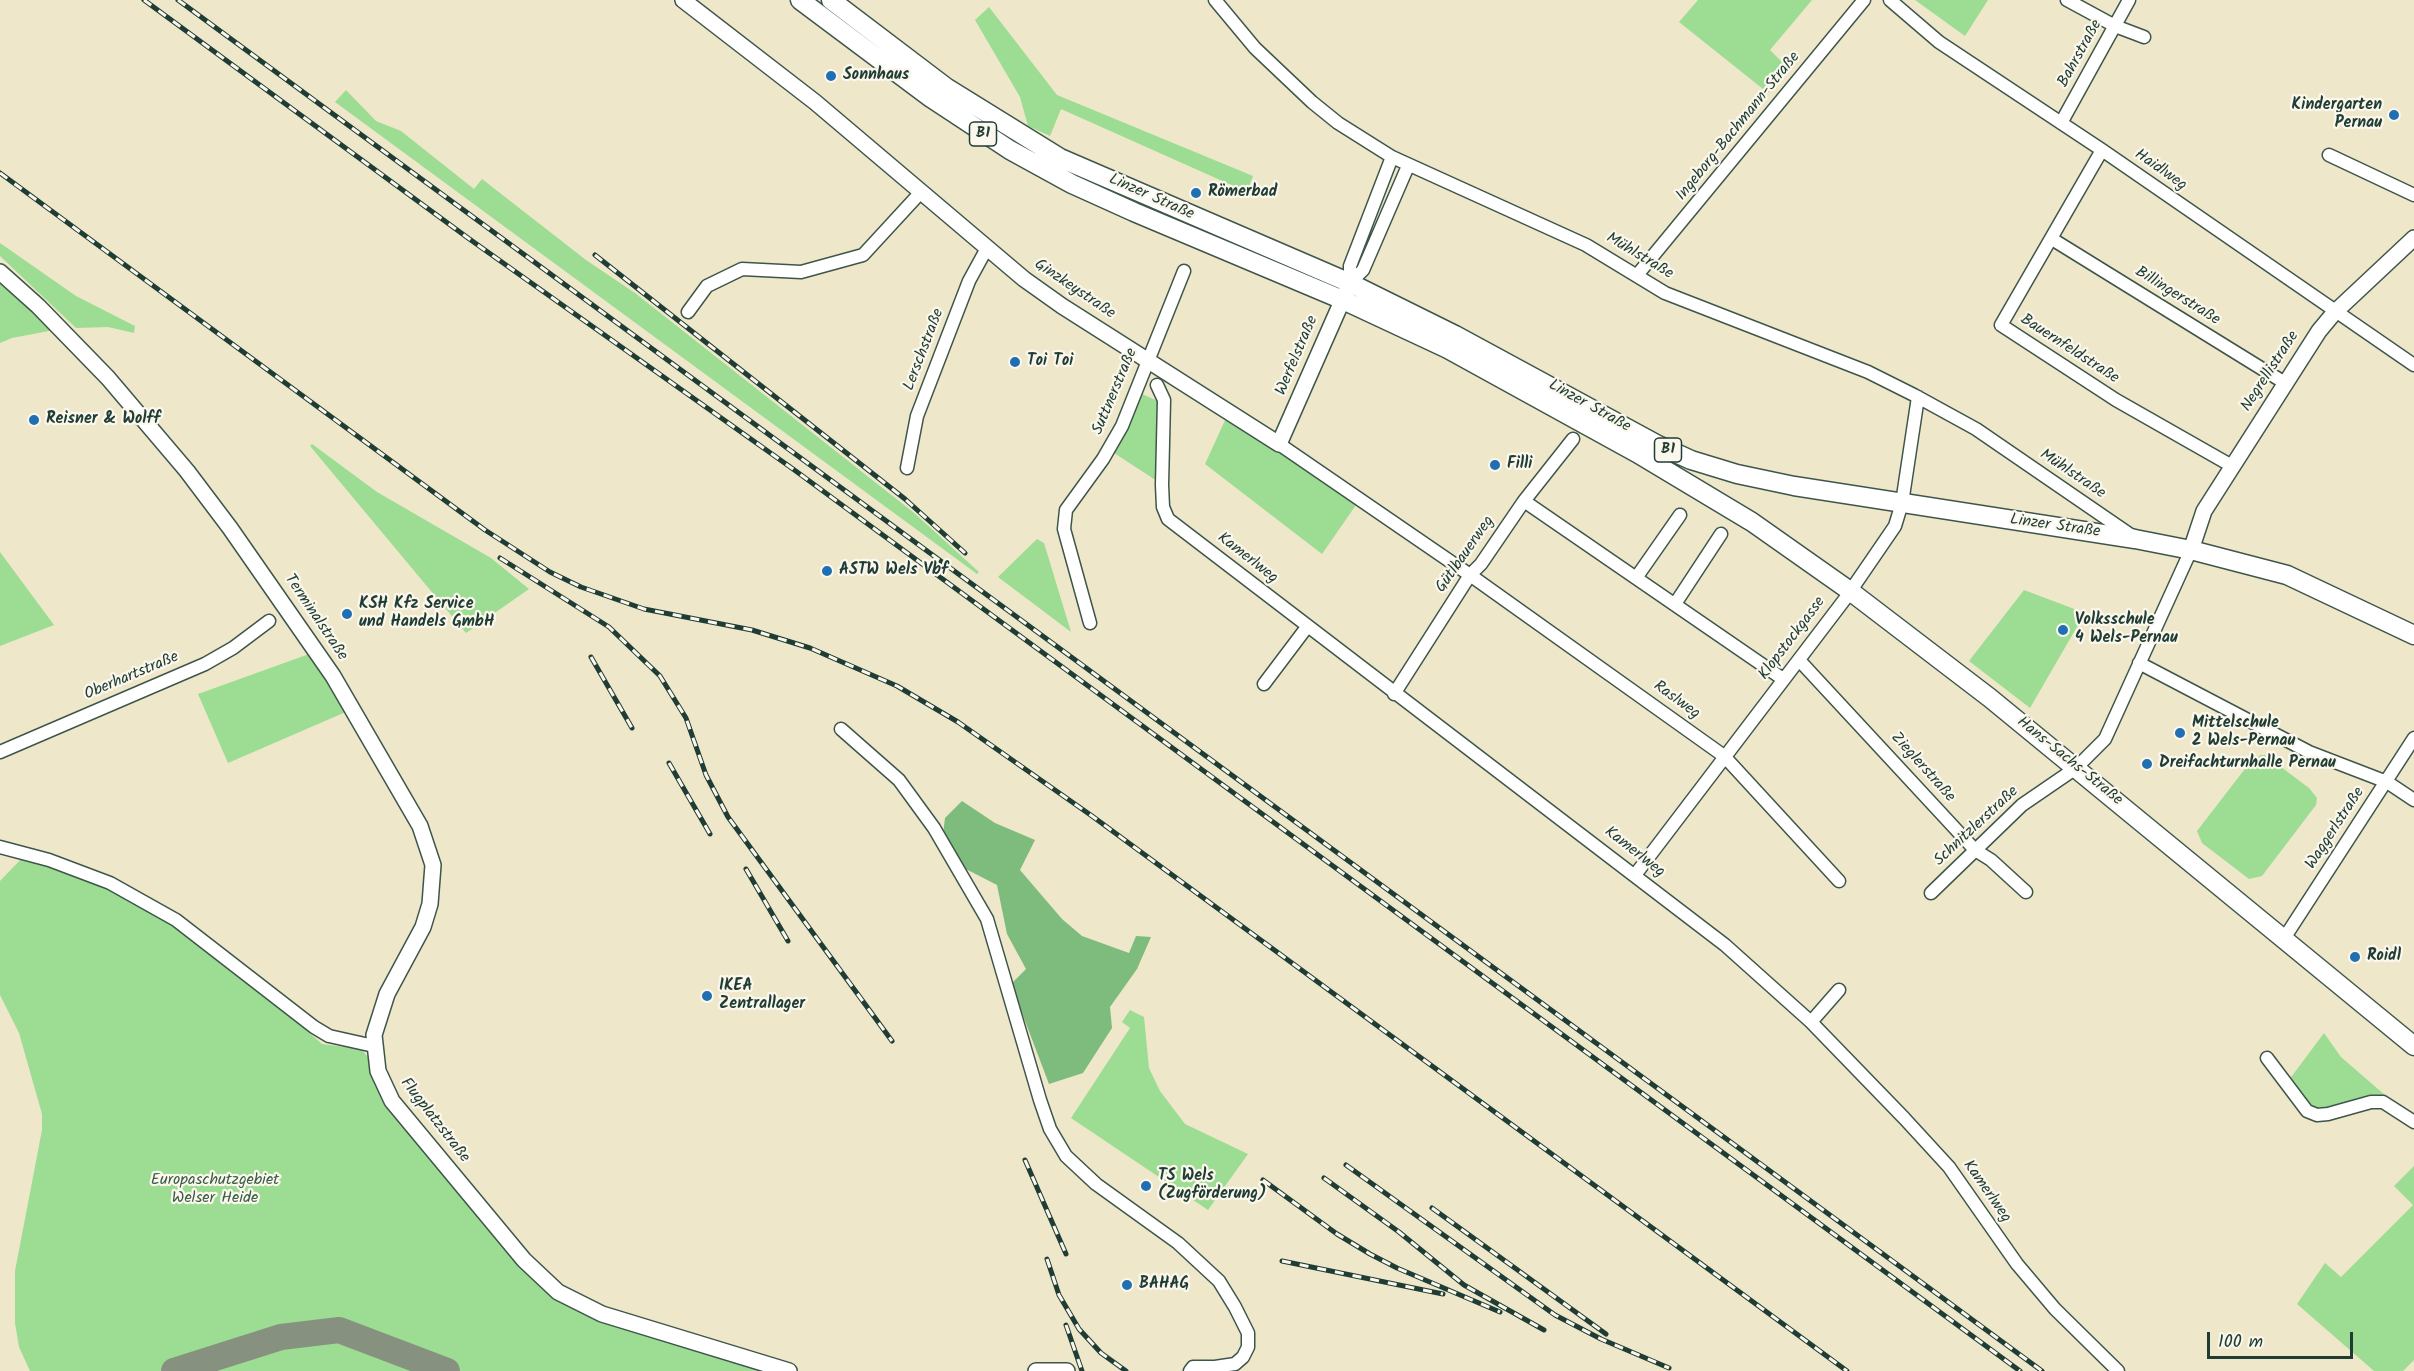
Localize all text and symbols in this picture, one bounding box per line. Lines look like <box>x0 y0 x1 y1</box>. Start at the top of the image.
street label: Bahrstraße <box>2055 17 2107 91</box>
street label: Ingeborg-Bachmann-Straße <box>1673 49 1805 205</box>
place label: Sonnhaus <box>843 66 909 86</box>
marker: Sonnhaus <box>824 69 838 83</box>
place label: Kindergarten Pernau <box>2292 96 2382 134</box>
marker: Kindergarten Pernau <box>2387 108 2401 122</box>
road number: B1 <box>970 122 996 146</box>
street label: Haidlweg <box>2130 146 2190 196</box>
street label: Linzer Straße <box>1105 171 1197 225</box>
place label: Römerbad <box>1208 183 1277 203</box>
marker: Römerbad <box>1189 186 1203 200</box>
street label: Mühlstraße <box>1602 229 1676 285</box>
street label: Ginzkeystraße <box>1030 256 1118 324</box>
street label: Billingerstraße <box>2131 263 2223 331</box>
street label: Lerschstraße <box>901 306 949 394</box>
street label: Bauernfeldstraße <box>2016 311 2122 389</box>
street label: Werfelstraße <box>1273 313 1323 399</box>
street label: Negrellistraße <box>2238 328 2304 416</box>
street label: Suttnerstraße <box>1089 346 1143 438</box>
place label: Toi Toi <box>1027 352 1073 372</box>
marker: Toi Toi <box>1008 355 1022 369</box>
street label: Linzer Straße <box>1545 377 1633 437</box>
place label: Reisner & Wolff <box>46 410 160 430</box>
marker: Reisner & Wolff <box>27 413 41 427</box>
road number: B1 <box>1654 438 1682 462</box>
street label: Mühlstraße <box>2035 446 2109 504</box>
place label: Filli <box>1507 455 1533 475</box>
marker: Filli <box>1488 458 1502 472</box>
street label: Linzer Straße <box>2009 511 2101 543</box>
street label: Gütlbauerweg <box>1433 513 1499 597</box>
street label: Kamerlweg <box>1213 529 1281 589</box>
place label: ASTW Wels Vbf <box>839 561 948 581</box>
marker: ASTW Wels Vbf <box>820 564 834 578</box>
street label: Terminalstraße <box>279 571 351 665</box>
street label: Klopstockgasse <box>1756 594 1830 684</box>
place label: KSH Kfz Service und Handels GmbH <box>359 595 494 633</box>
marker: KSH Kfz Service und Handels GmbH <box>340 607 354 621</box>
place label: Volksschule 4 Wels-Pernau <box>2075 611 2178 649</box>
marker: Volksschule 4 Wels-Pernau <box>2056 623 2070 637</box>
street label: Oberhartstraße <box>82 649 182 705</box>
street label: Raslweg <box>1649 678 1703 724</box>
street label: Hans-Sachs-Straße <box>2012 713 2126 811</box>
place label: Mittelschule 2 Wels-Pernau <box>2192 714 2295 752</box>
marker: Mittelschule 2 Wels-Pernau <box>2173 726 2187 740</box>
street label: Zieglerstraße <box>1886 729 1958 807</box>
place label: Dreifachturnhalle Pernau <box>2159 754 2336 774</box>
marker: Dreifachturnhalle Pernau <box>2140 757 2154 771</box>
street label: Schnitzlerstraße <box>1931 783 2023 871</box>
street label: Waggerlstraße <box>2302 784 2370 874</box>
street label: Kamerlweg <box>1600 823 1668 883</box>
place label: Roidl <box>2367 947 2401 967</box>
marker: Roidl <box>2348 950 2362 964</box>
place label: IKEA Zentrallager <box>719 977 805 1015</box>
marker: IKEA Zentrallager <box>700 989 714 1003</box>
street label: Flugplatzstraße <box>395 1075 473 1167</box>
street label: Kamerlweg <box>1958 1157 2014 1227</box>
place label: TS Wels (Zugförderung) <box>1158 1167 1266 1205</box>
park label: Europaschutzgebiet Welser Heide <box>151 1171 279 1209</box>
marker: TS Wels (Zugförderung) <box>1139 1179 1153 1193</box>
place label: BAHAG <box>1139 1275 1189 1295</box>
marker: BAHAG <box>1120 1278 1134 1292</box>
scale bar <box>2210 1320 2356 1358</box>
text: 100 m <box>2218 1328 2263 1357</box>

